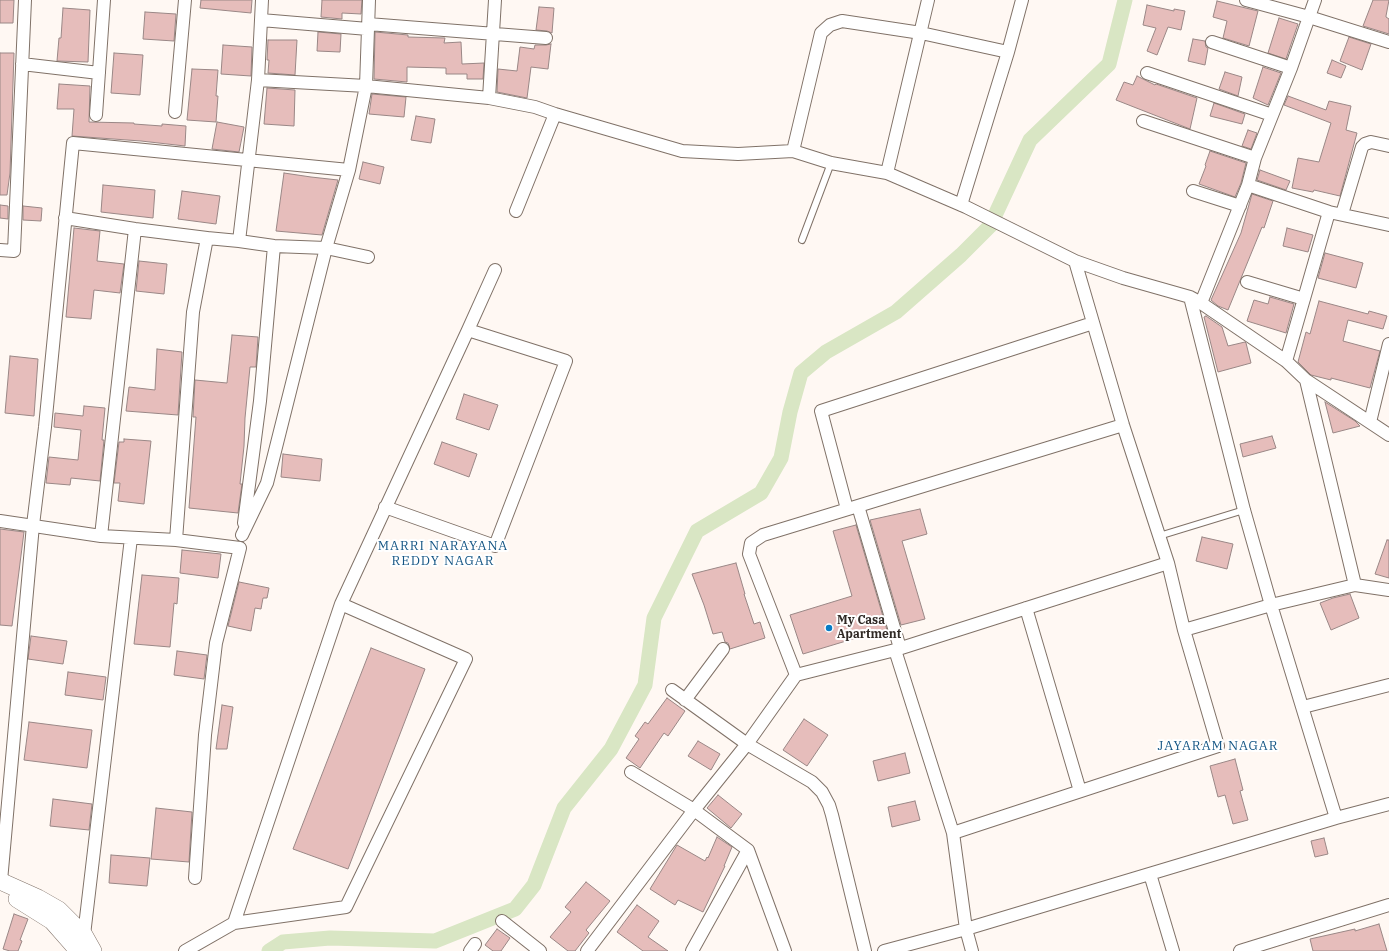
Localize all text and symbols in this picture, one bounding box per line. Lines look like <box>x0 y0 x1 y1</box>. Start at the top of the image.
district label: MARRI NARAYANA REDDY NAGAR <box>378 538 508 569</box>
place label: My Casa Apartment <box>837 614 901 642</box>
marker: My Casa Apartment <box>824 623 834 633</box>
district label: JAYARAM NAGAR <box>1158 738 1278 754</box>

